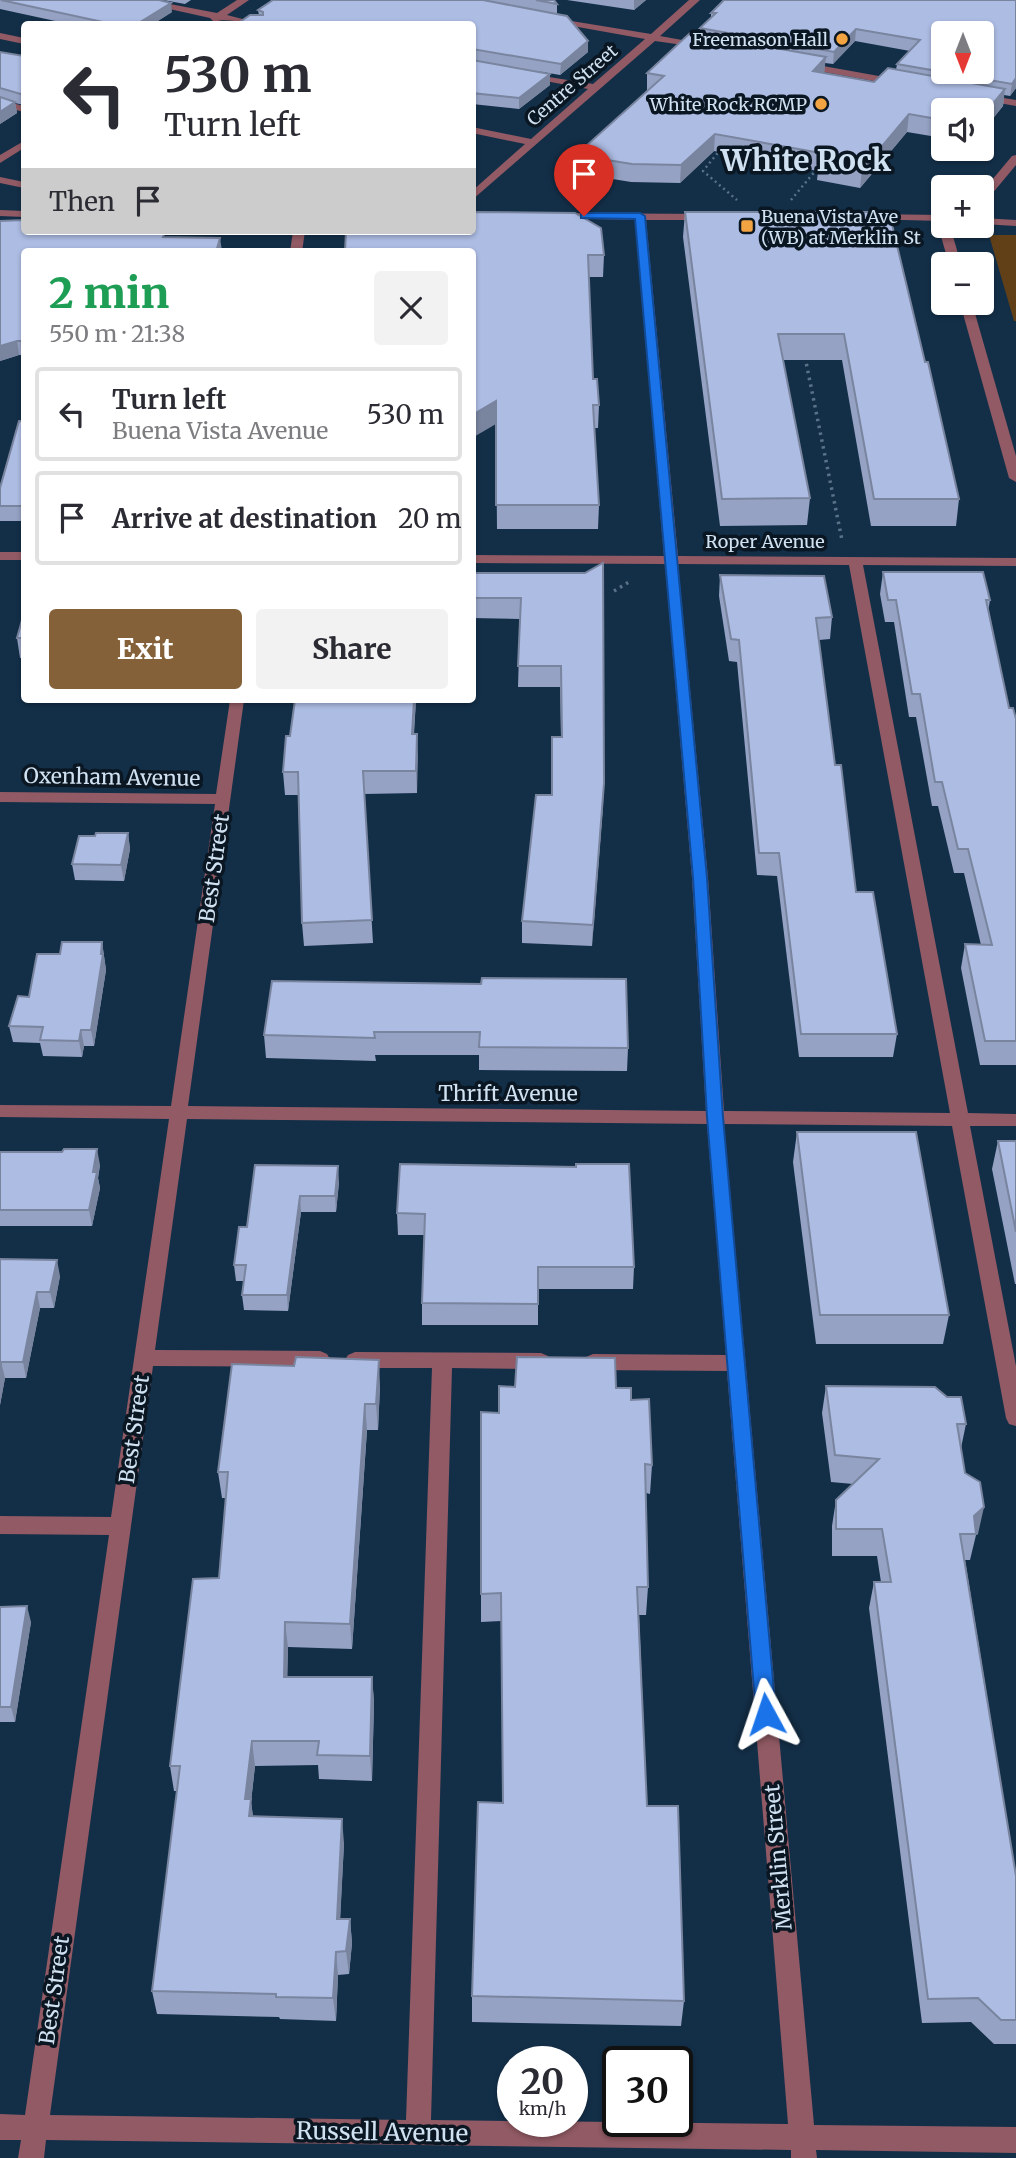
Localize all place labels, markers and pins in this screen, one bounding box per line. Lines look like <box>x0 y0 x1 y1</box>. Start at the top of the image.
place label: Freemason Hall <box>692 28 828 51</box>
marker: Freemason Hall <box>834 31 850 47</box>
place label: White Rock RCMP <box>649 93 807 116</box>
marker: White Rock RCMP <box>813 96 829 112</box>
pin <box>554 144 614 216</box>
place label: Buena Vista Ave (WB) at Merklin St <box>761 205 921 249</box>
marker: Buena Vista Ave (WB) at Merklin St <box>739 218 755 234</box>

